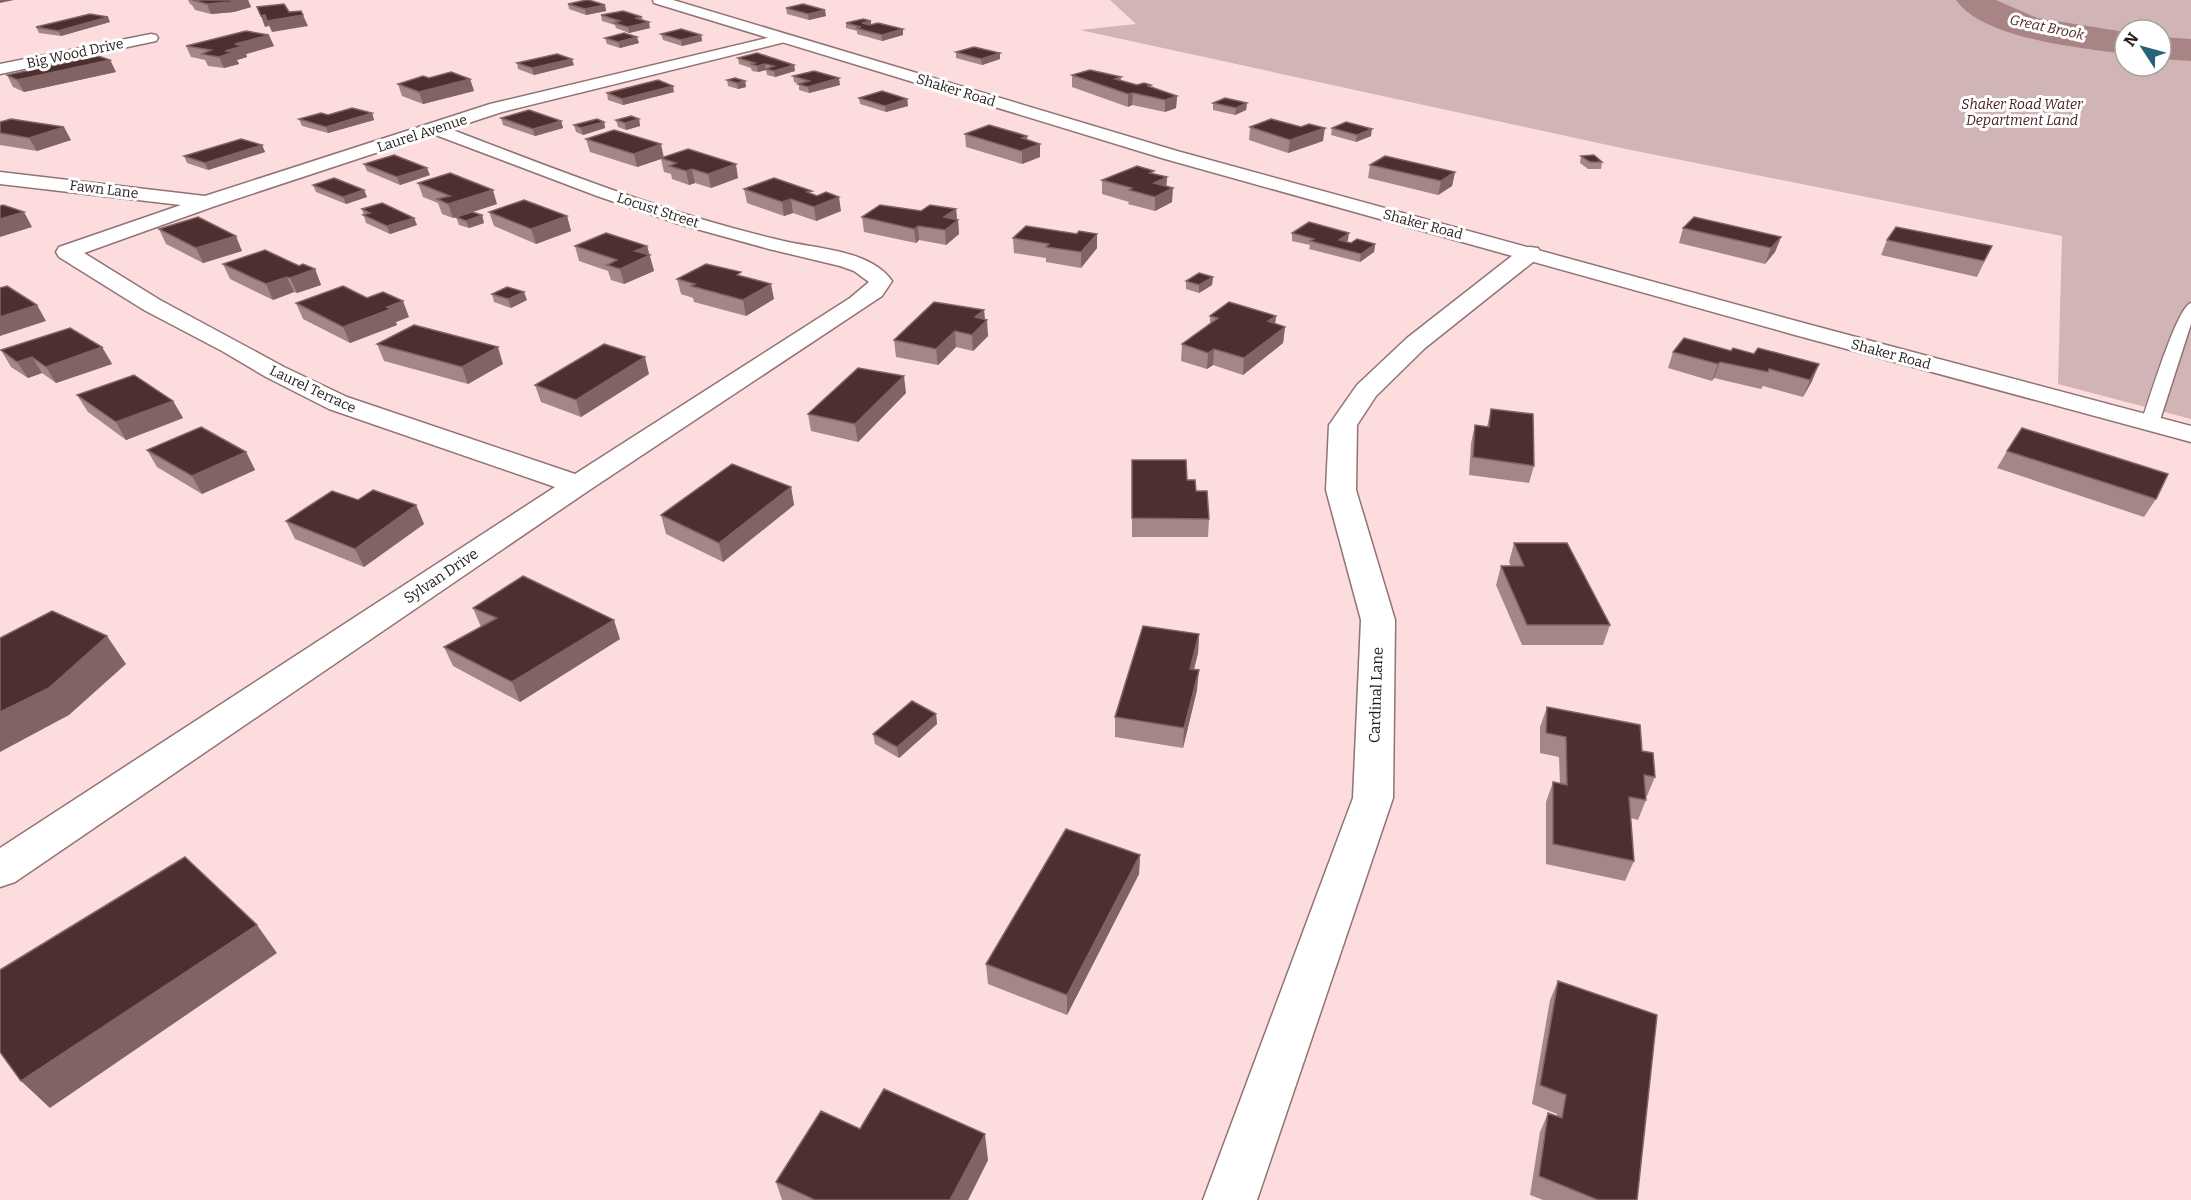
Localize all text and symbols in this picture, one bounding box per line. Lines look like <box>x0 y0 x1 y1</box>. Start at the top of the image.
water label: Great Brook <box>2008 11 2086 44</box>
north arrow <box>2113 18 2173 78</box>
text: N <box>2120 29 2143 50</box>
street label: Big Wood Drive <box>25 35 125 72</box>
street label: Shaker Road <box>914 70 997 111</box>
park label: Shaker Road Water Department Land <box>1961 96 2084 129</box>
street label: Laurel Avenue <box>375 111 469 156</box>
street label: Fawn Lane <box>69 177 139 202</box>
street label: Locust Street <box>615 189 701 232</box>
street label: Shaker Road <box>1381 206 1465 243</box>
street label: Shaker Road <box>1849 336 1933 373</box>
street label: Laurel Terrace <box>267 362 359 417</box>
street label: Sylvan Drive <box>400 545 482 607</box>
street label: Cardinal Lane <box>1365 647 1387 743</box>

